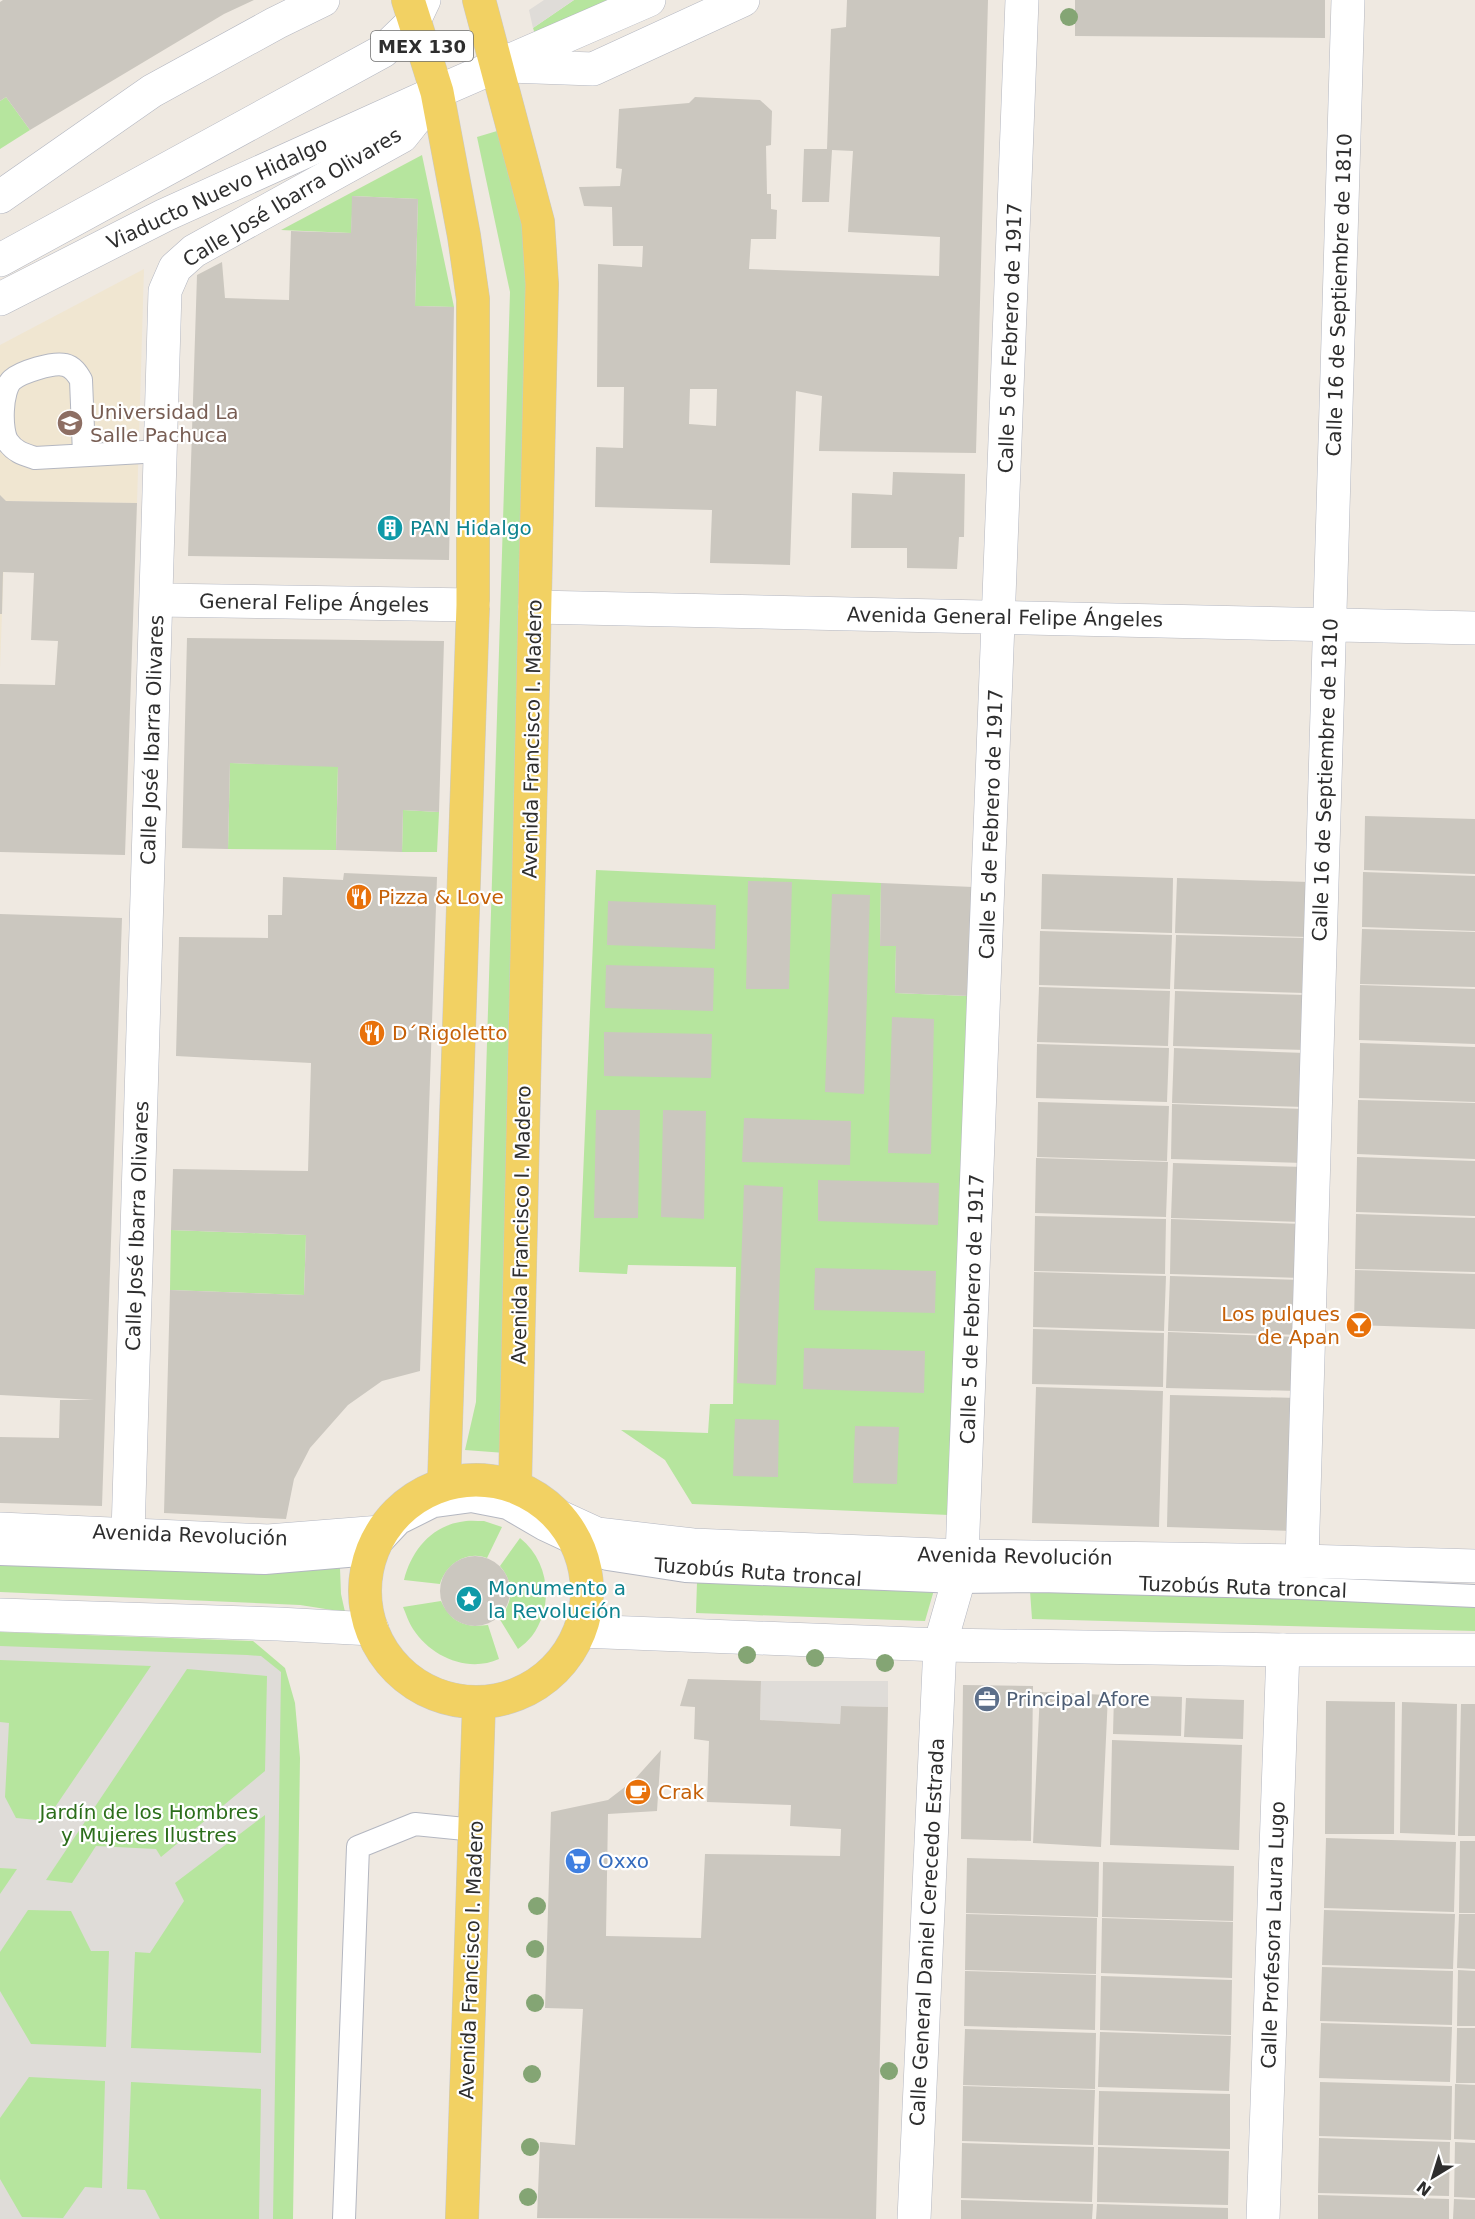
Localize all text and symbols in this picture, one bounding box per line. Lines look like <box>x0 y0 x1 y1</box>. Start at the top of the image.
road number: MEX 130 <box>371 31 473 61</box>
street label: Calle José Ibarra Olivares <box>179 122 405 272</box>
street label: Viaducto Nuevo Hidalgo <box>103 131 331 255</box>
street label: Calle 16 de Septiembre de 1810 <box>1321 133 1357 457</box>
street label: Calle 5 de Febrero de 1917 <box>993 202 1027 474</box>
place label: Universidad La Salle Pachuca <box>90 400 239 447</box>
school or university icon: Universidad La Salle Pachuca <box>55 408 85 438</box>
building icon: PAN Hidalgo <box>375 513 405 543</box>
place label: PAN Hidalgo <box>410 516 532 540</box>
street label: General Felipe Ángeles <box>199 589 429 617</box>
street label: Avenida Francisco I. Madero <box>518 599 546 879</box>
street label: Avenida General Felipe Ángeles <box>847 602 1163 632</box>
street label: Calle José Ibarra Olivares <box>136 615 168 865</box>
street label: Calle 16 de Septiembre de 1810 <box>1307 618 1343 942</box>
street label: Calle 5 de Febrero de 1917 <box>974 688 1008 960</box>
restaurant icon: Pizza & Love <box>344 882 374 912</box>
place label: Pizza & Love <box>378 885 504 909</box>
restaurant icon: D´Rigoletto <box>357 1018 387 1048</box>
place label: D´Rigoletto <box>392 1021 508 1045</box>
street label: Avenida Francisco I. Madero <box>507 1085 535 1365</box>
street label: Calle José Ibarra Olivares <box>121 1101 153 1351</box>
street label: Calle 5 de Febrero de 1917 <box>955 1173 989 1445</box>
place label: Los pulques de Apan <box>1221 1302 1340 1349</box>
bar icon: Los pulques de Apan <box>1344 1310 1374 1340</box>
street label: Avenida Revolución <box>92 1520 288 1550</box>
street label: Avenida Revolución <box>917 1542 1113 1570</box>
street label: Tuzobús Ruta troncal <box>652 1553 863 1591</box>
street label: Tuzobús Ruta troncal <box>1138 1571 1347 1603</box>
place label: Monumento a la Revolución <box>488 1576 626 1623</box>
place icon: Monumento a la Revolución <box>454 1584 484 1614</box>
office icon: Principal Afore <box>972 1684 1002 1714</box>
place label: Principal Afore <box>1006 1687 1150 1711</box>
street label: Calle General Daniel Cerecedo Estrada <box>905 1737 949 2127</box>
cafe icon: Crak <box>623 1777 653 1807</box>
place label: Crak <box>658 1780 704 1804</box>
park label: Jardín de los Hombres y Mujeres Ilustres <box>37 1800 259 1847</box>
street label: Calle Profesora Laura Lugo <box>1256 1801 1290 2069</box>
street label: Avenida Francisco I. Madero <box>454 1820 488 2100</box>
supermarket icon: Oxxo <box>563 1846 593 1876</box>
place label: Oxxo <box>598 1849 649 1873</box>
north arrow <box>1403 2147 1463 2207</box>
text: N <box>1413 2177 1435 2200</box>

